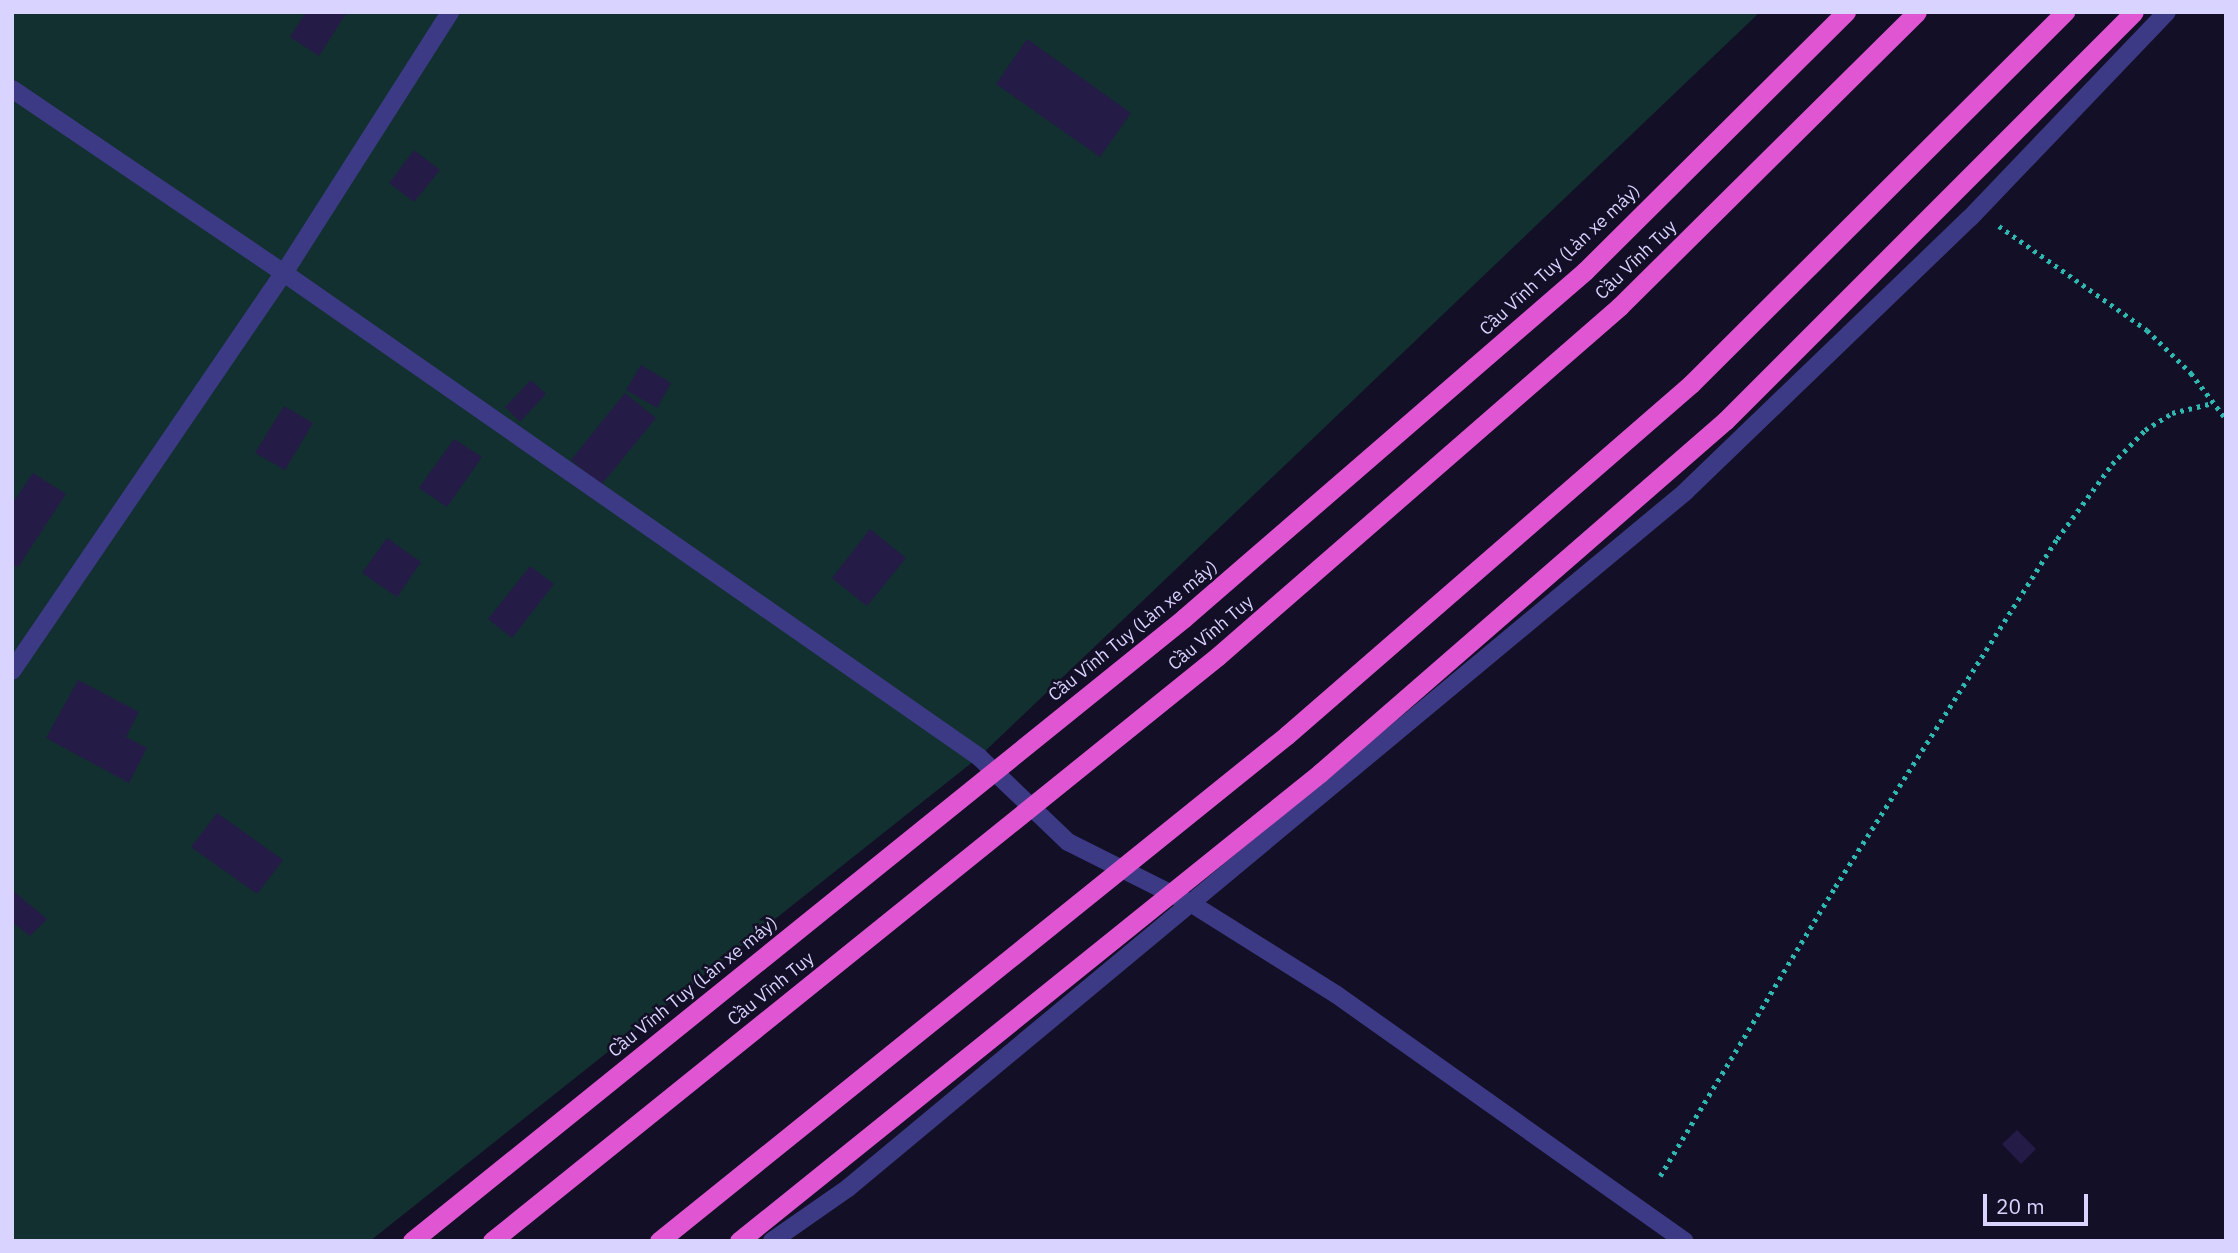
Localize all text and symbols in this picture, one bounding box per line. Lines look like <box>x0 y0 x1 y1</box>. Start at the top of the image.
street label: Cầu Vĩnh Tuy (Làn xe máy) <box>1475 180 1645 340</box>
street label: Cầu Vĩnh Tuy <box>1591 216 1681 304</box>
street label: Cầu Vĩnh Tuy (Làn xe máy) <box>1044 556 1222 706</box>
street label: Cầu Vĩnh Tuy <box>1164 591 1258 675</box>
street label: Cầu Vĩnh Tuy (Làn xe máy) <box>604 912 782 1062</box>
street label: Cầu Vĩnh Tuy <box>724 948 818 1030</box>
scale bar <box>1986 1180 2091 1224</box>
text: 20 m <box>1996 1192 2045 1220</box>

